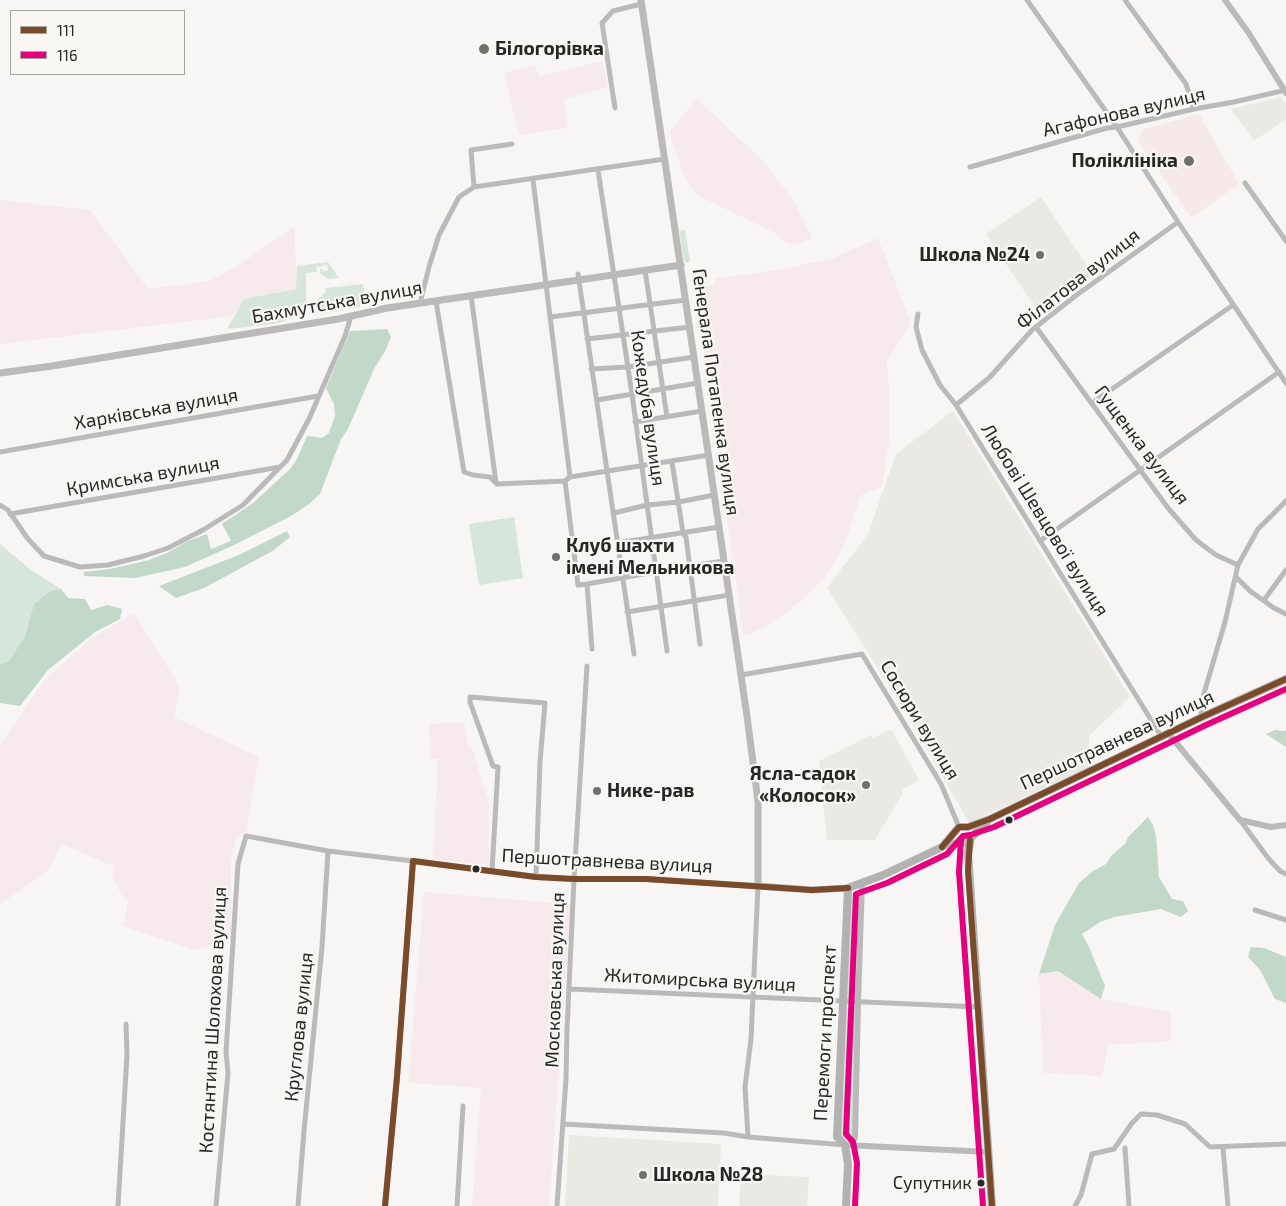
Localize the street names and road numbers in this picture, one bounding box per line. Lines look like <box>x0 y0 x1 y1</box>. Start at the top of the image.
street label: Агафонова вулиця <box>1041 82 1207 142</box>
street label: Філатова вулиця <box>1012 224 1144 334</box>
street label: Генерала Потапенка вулиця <box>687 267 745 517</box>
street label: Бахмутська вулиця <box>250 276 424 328</box>
street label: Кожедуба вулиця <box>626 329 670 487</box>
street label: Гущенка вулиця <box>1090 381 1194 509</box>
street label: Харківська вулиця <box>72 383 240 435</box>
street label: Любові Шевцової вулиця <box>976 419 1114 621</box>
street label: Кримська вулиця <box>65 451 221 501</box>
street label: Сосюри вулиця <box>875 656 965 784</box>
street label: Першотравнева вулиця <box>1016 685 1218 795</box>
street label: Першотравнева вулиця <box>501 844 713 878</box>
street label: Костянтина Шолохова вулиця <box>195 886 231 1154</box>
street label: Московська вулиця <box>541 892 569 1068</box>
street label: Перемоги проспект <box>809 944 841 1122</box>
street label: Круглова вулиця <box>280 951 318 1103</box>
street label: Житомирська вулиця <box>603 964 797 996</box>

